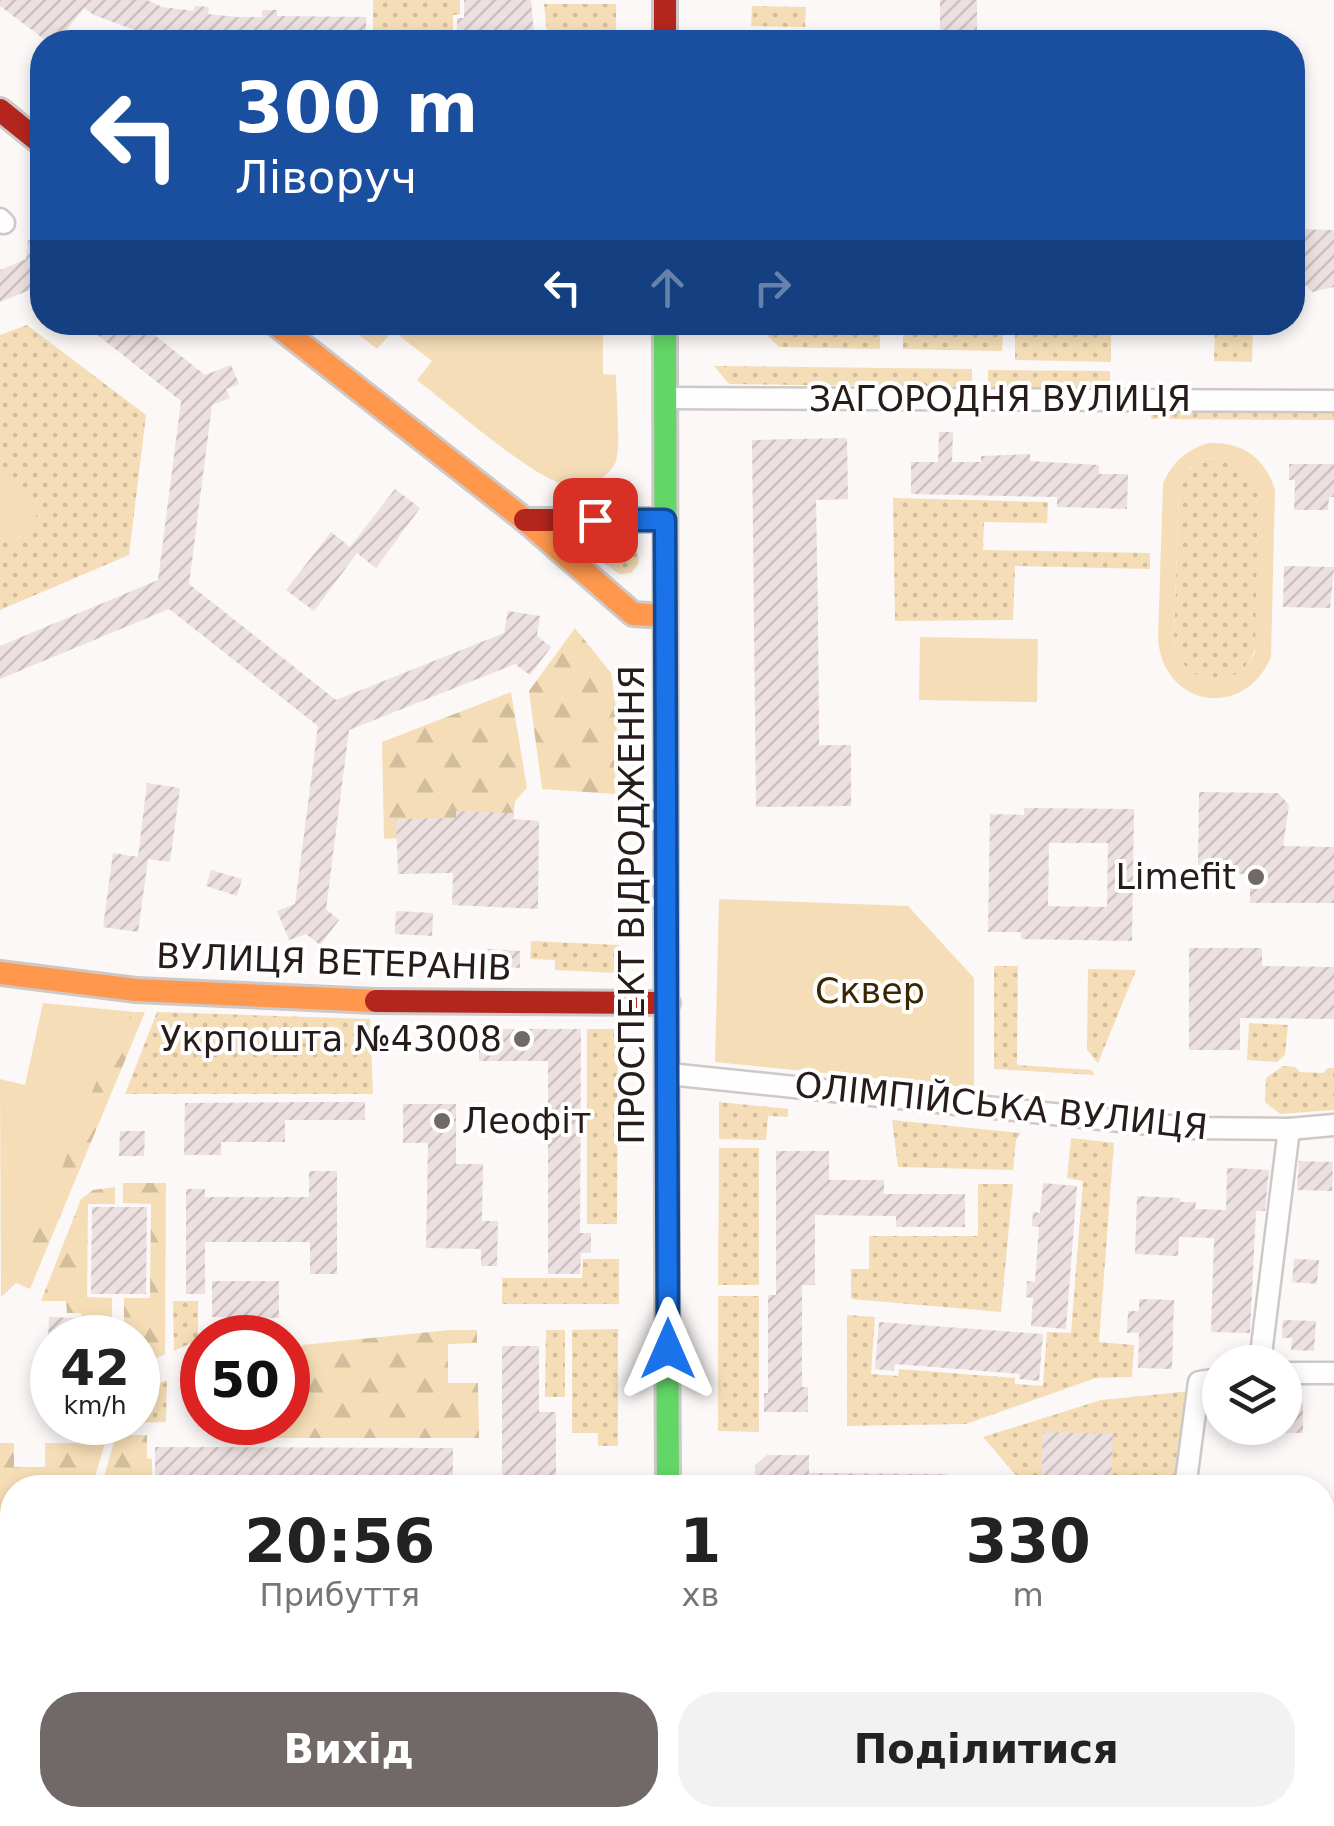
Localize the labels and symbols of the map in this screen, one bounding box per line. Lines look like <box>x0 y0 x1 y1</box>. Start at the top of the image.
street label: ЗАГОРОДНЯ ВУЛИЦЯ <box>809 379 1191 419</box>
pin <box>553 478 638 563</box>
street label: ПРОСПЕКТ ВІДРОДЖЕННЯ <box>612 665 652 1145</box>
place label: Limefit <box>1115 857 1236 897</box>
marker: Limefit <box>1245 866 1267 888</box>
street label: ВУЛИЦЯ ВЕТЕРАНІВ <box>156 936 512 988</box>
park label: Сквер <box>815 971 925 1011</box>
place label: Укрпошта №43008 <box>160 1019 502 1059</box>
marker: Укрпошта №43008 <box>511 1028 533 1050</box>
street label: ОЛІМПІЙСЬКА ВУЛИЦЯ <box>793 1063 1210 1148</box>
place label: Леофіт <box>462 1101 591 1141</box>
marker: Леофіт <box>431 1110 453 1132</box>
position arrow <box>616 1297 720 1401</box>
speed limit sign: 50 <box>180 1315 310 1445</box>

